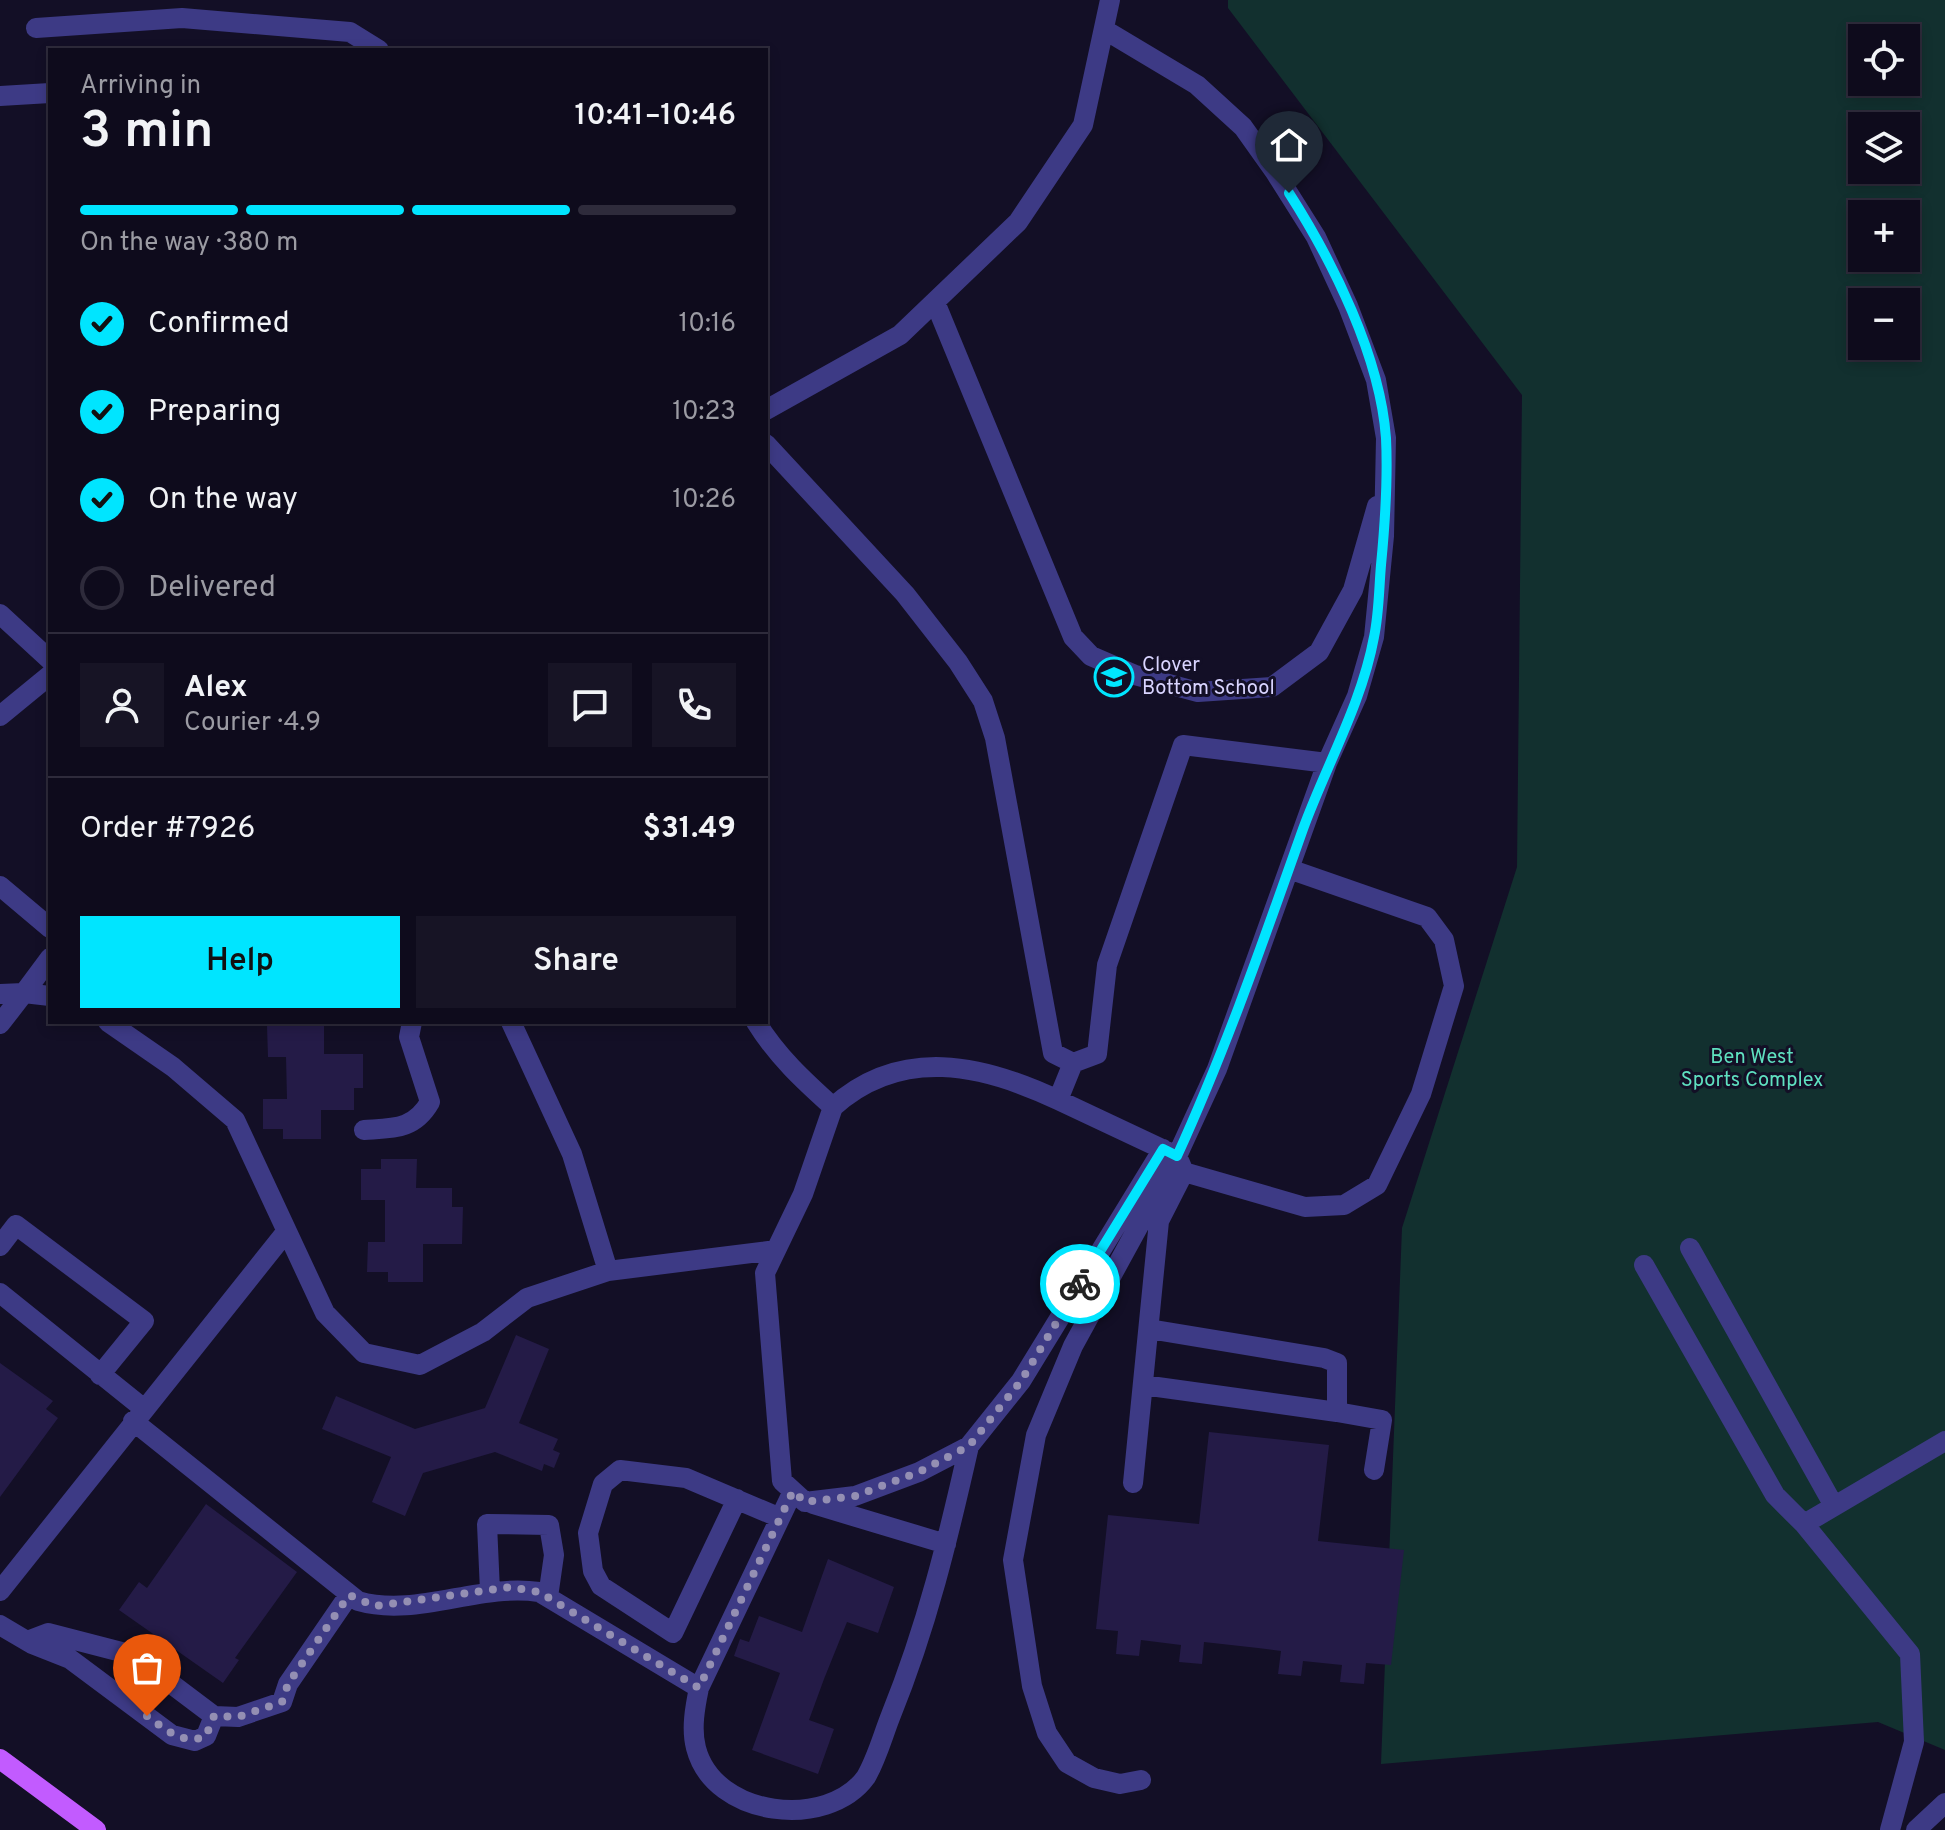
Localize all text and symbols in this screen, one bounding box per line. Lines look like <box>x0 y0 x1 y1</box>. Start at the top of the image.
map controls <box>1848 24 1920 360</box>
button: locate <box>1848 24 1920 96</box>
text: Arriving in <box>80 70 201 103</box>
text: 10:41–10:46 <box>575 98 736 135</box>
text: 3 min <box>80 100 213 166</box>
pin <box>1255 111 1323 193</box>
button: layers <box>1848 112 1920 184</box>
icon: home <box>1267 123 1311 167</box>
button: + <box>1848 200 1920 272</box>
text: On the way · 380 m <box>80 227 298 260</box>
button: − <box>1848 288 1920 360</box>
icon: check <box>80 302 124 346</box>
text: Confirmed <box>148 306 290 343</box>
text: 10:16 <box>679 308 736 341</box>
icon: check <box>80 390 124 434</box>
text: Preparing <box>148 394 281 431</box>
text: 10:23 <box>672 396 736 429</box>
icon: check <box>80 478 124 522</box>
text: On the way <box>148 482 298 519</box>
text: 10:26 <box>672 484 736 517</box>
text: Delivered <box>148 570 276 607</box>
place label: Clover Bottom School <box>1142 653 1275 702</box>
school or university icon: Clover Bottom School <box>1093 656 1135 698</box>
button: person <box>80 663 164 747</box>
button: chat <box>548 663 632 747</box>
button: phone <box>652 663 736 747</box>
text: Alex <box>184 670 248 707</box>
text: Courier · 4.9 <box>184 707 321 740</box>
text: Order #7926 <box>80 811 255 848</box>
text: $31.49 <box>643 811 736 848</box>
button: Help <box>80 916 400 1008</box>
button: Share <box>416 916 736 1008</box>
park label: Ben West Sports Complex <box>1681 1045 1823 1094</box>
courier <box>1040 1244 1120 1324</box>
icon: bike <box>1058 1262 1102 1306</box>
pin <box>113 1634 181 1716</box>
icon: bag <box>125 1646 169 1690</box>

